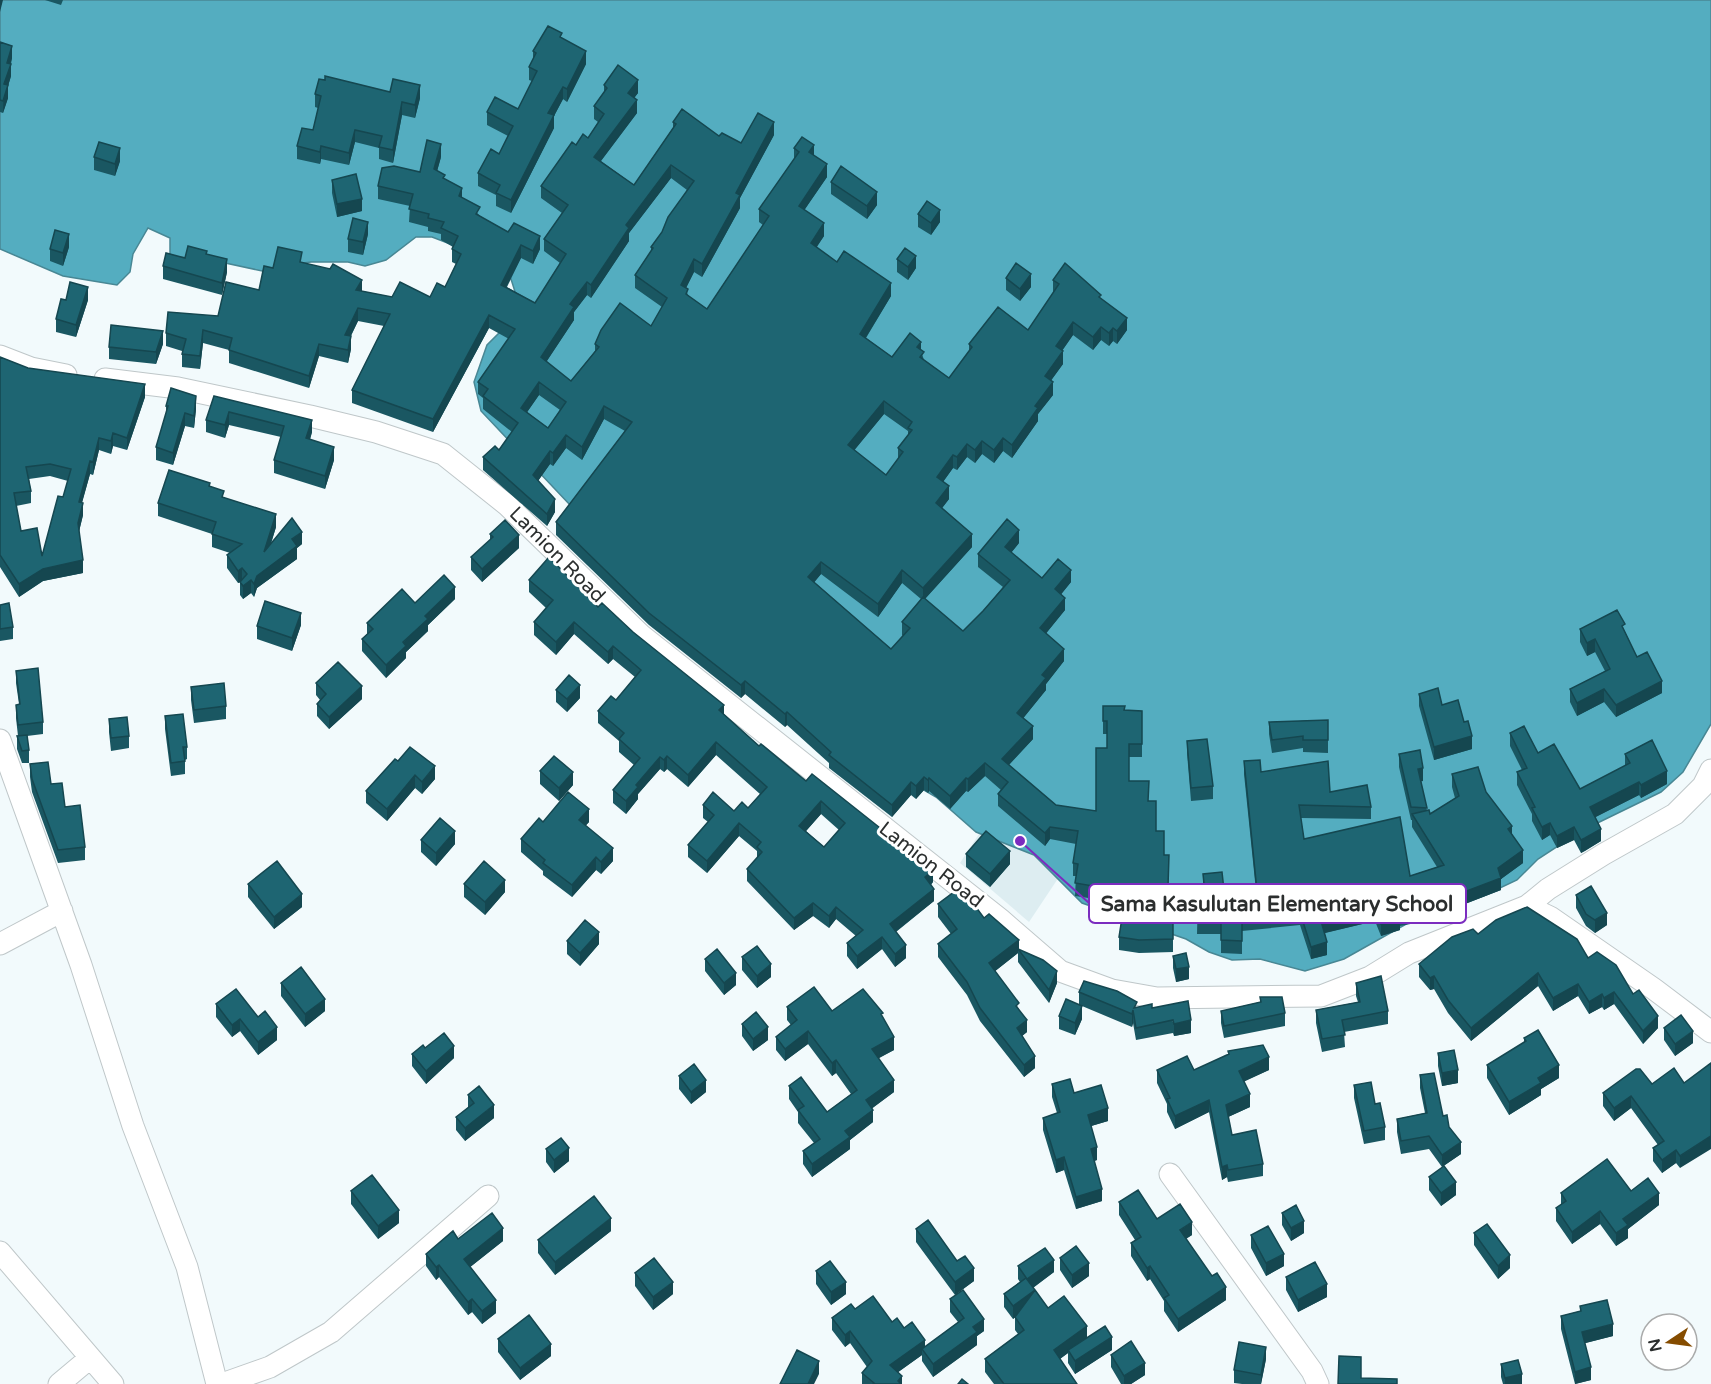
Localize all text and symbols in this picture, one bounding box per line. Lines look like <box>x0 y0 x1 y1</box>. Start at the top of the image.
street label: Lamion Road <box>504 502 610 608</box>
street label: Lamion Road <box>874 817 988 913</box>
callout: Sama Kasulutan Elementary School <box>1089 884 1466 923</box>
text: Sama Kasulutan Elementary School <box>1101 892 1453 917</box>
north arrow <box>1639 1312 1699 1372</box>
text: N <box>1644 1337 1667 1354</box>

